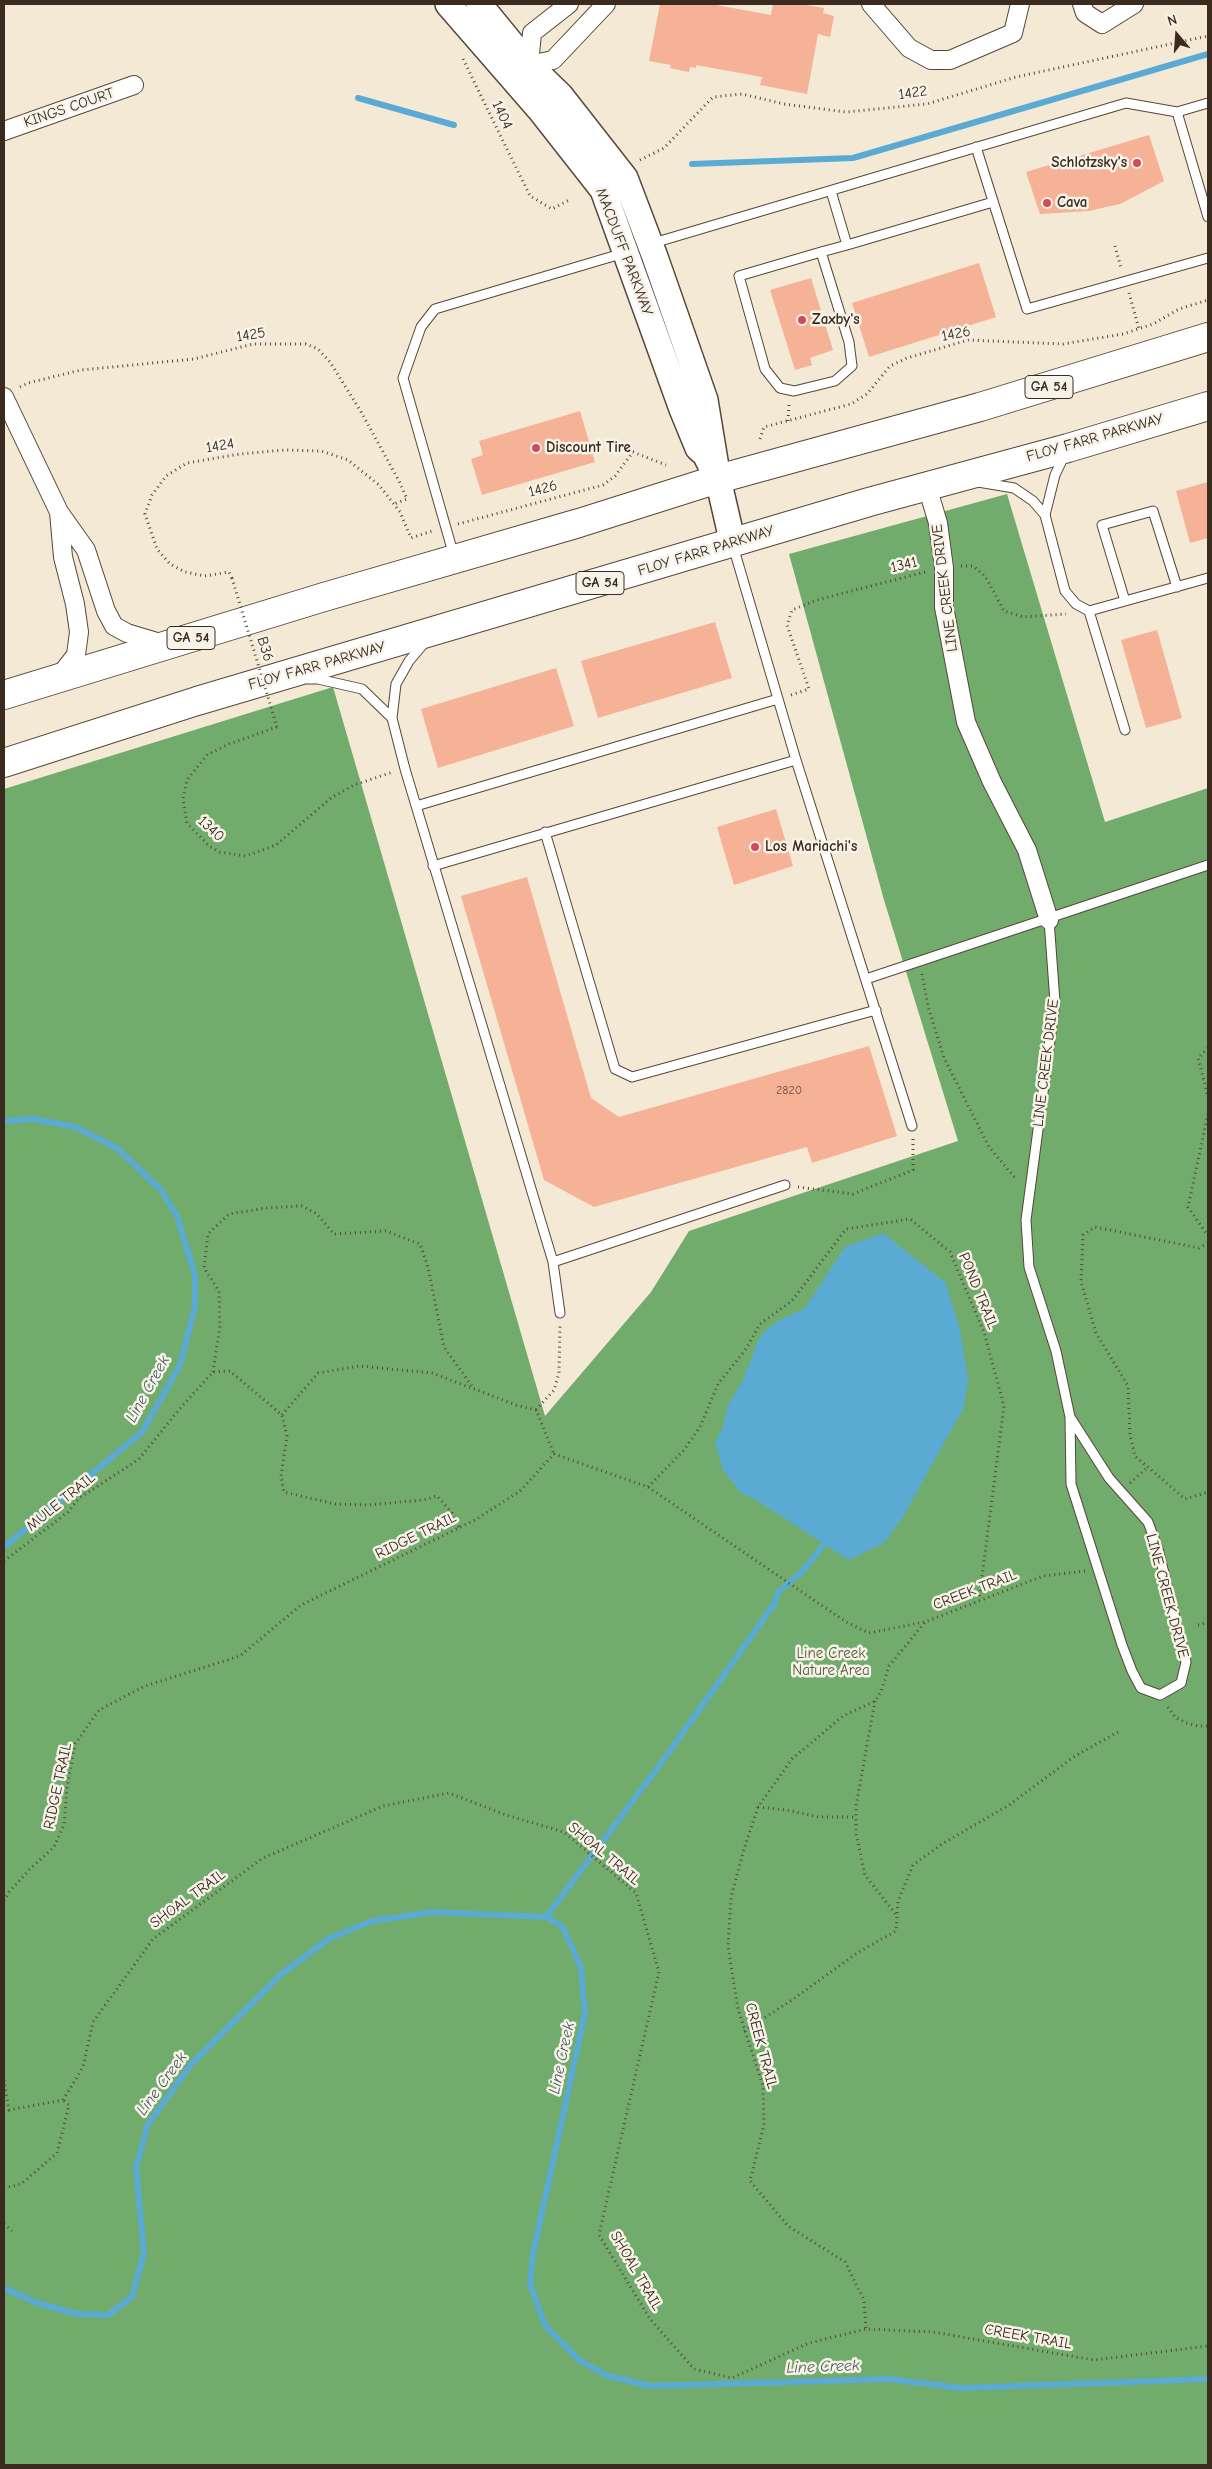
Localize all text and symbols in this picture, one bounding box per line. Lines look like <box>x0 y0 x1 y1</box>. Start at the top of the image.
north arrow <box>1152 10 1202 60</box>
text: N <box>1165 11 1179 30</box>
street label: 1422 <box>897 82 929 104</box>
street label: KINGS COURT <box>22 84 116 132</box>
street label: 1404 <box>488 98 516 132</box>
place label: Schlotzsky's <box>1051 154 1127 172</box>
marker: Schlotzsky's <box>1131 157 1143 169</box>
street label: MACDUFF PARKWAY <box>591 186 657 318</box>
place label: Cava <box>1057 194 1087 212</box>
marker: Cava <box>1041 197 1053 209</box>
place label: Zaxby's <box>812 311 860 329</box>
marker: Zaxby's <box>796 314 808 326</box>
street label: 1426 <box>940 322 972 346</box>
street label: 1425 <box>235 324 267 346</box>
road number: GA 54 <box>1025 376 1073 398</box>
street label: FLOY FARR PARKWAY <box>1024 410 1166 466</box>
street label: 1424 <box>205 435 235 457</box>
place label: Discount Tire <box>546 439 631 457</box>
marker: Discount Tire <box>530 442 542 454</box>
street label: 1426 <box>527 477 559 501</box>
street label: FLOY FARR PARKWAY <box>636 522 776 580</box>
street label: LINE CREEK DRIVE <box>928 523 962 653</box>
street label: 1341 <box>889 553 919 577</box>
road number: GA 54 <box>576 572 624 594</box>
road number: GA 54 <box>167 626 215 650</box>
street label: B36 <box>253 634 277 664</box>
street label: FLOY FARR PARKWAY <box>246 638 388 694</box>
street label: 1340 <box>194 812 228 846</box>
place label: Los Mariachi's <box>765 838 857 856</box>
marker: Los Mariachi's <box>749 841 761 853</box>
street label: LINE CREEK DRIVE <box>1029 998 1063 1128</box>
house number: 2820 <box>776 1084 802 1098</box>
street label: POND TRAIL <box>954 1250 1002 1332</box>
water label: Line Creek <box>122 1352 174 1426</box>
street label: MULE TRAIL <box>23 1469 99 1535</box>
street label: RIDGE TRAIL <box>373 1509 459 1563</box>
street label: LINE CREEK DRIVE <box>1142 1532 1192 1660</box>
street label: CREEK TRAIL <box>930 1566 1020 1614</box>
park label: Line Creek Nature Area <box>792 1645 870 1680</box>
street label: RIDGE TRAIL <box>40 1741 76 1831</box>
street label: SHOAL TRAIL <box>564 1819 644 1889</box>
street label: SHOAL TRAIL <box>147 1866 229 1932</box>
street label: CREEK TRAIL <box>741 2001 781 2091</box>
water label: Line Creek <box>545 2020 579 2096</box>
water label: Line Creek <box>133 2049 191 2119</box>
street label: SHOAL TRAIL <box>606 2228 666 2314</box>
street label: CREEK TRAIL <box>983 2320 1073 2354</box>
water label: Line Creek <box>786 2356 860 2378</box>

